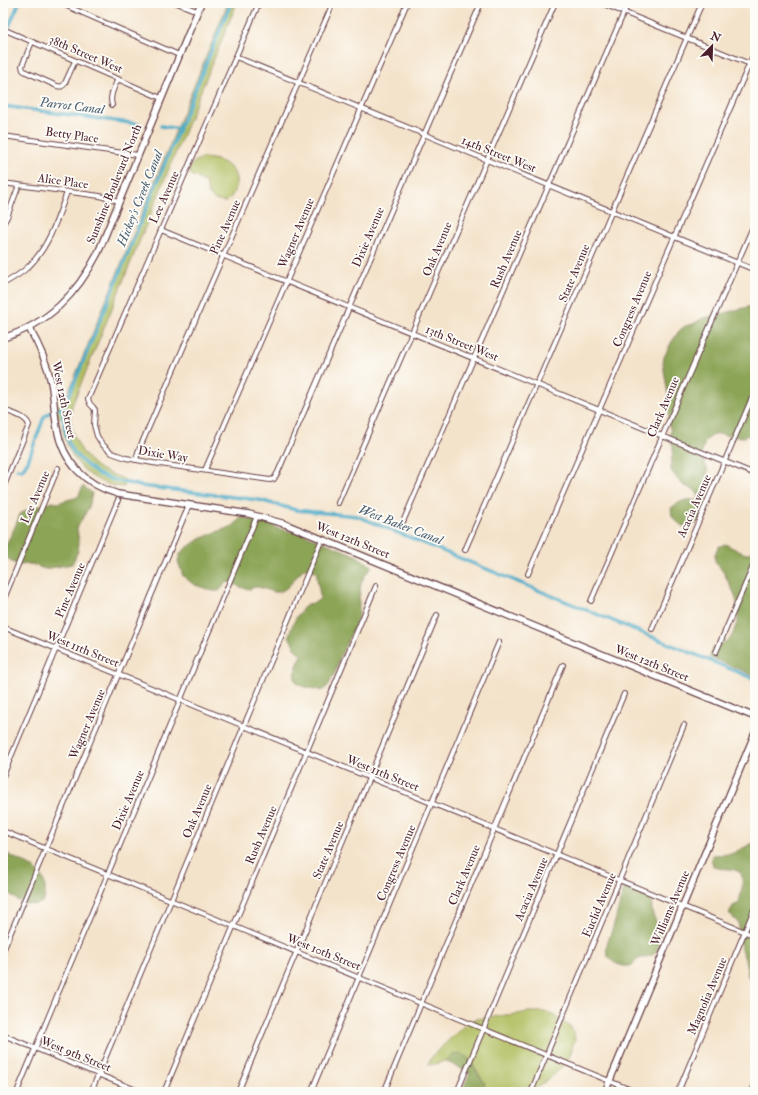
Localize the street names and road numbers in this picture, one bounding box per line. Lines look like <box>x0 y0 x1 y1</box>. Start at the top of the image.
street label: 38th Street West <box>47 32 125 77</box>
street label: Sunshine Boulevard North <box>84 121 146 246</box>
street label: Betty Place <box>44 124 99 147</box>
street label: 14th Street West <box>459 133 538 176</box>
street label: Lee Avenue <box>146 169 183 226</box>
street label: Alice Place <box>36 170 89 192</box>
street label: Wagner Avenue <box>275 196 318 272</box>
street label: Pine Avenue <box>207 197 244 257</box>
street label: Dixie Avenue <box>349 205 388 269</box>
street label: Oak Avenue <box>419 220 456 279</box>
street label: Rush Avenue <box>487 228 526 291</box>
street label: State Avenue <box>556 242 593 305</box>
street label: Congress Avenue <box>610 269 655 350</box>
street label: 13th Street West <box>423 322 501 365</box>
street label: West 12th Street <box>48 359 79 440</box>
street label: Clark Avenue <box>644 375 683 440</box>
street label: Dixie Way <box>137 443 190 466</box>
street label: Lee Avenue <box>18 468 53 526</box>
street label: Acacia Avenue <box>673 472 715 541</box>
street label: West 12th Street <box>313 518 392 562</box>
street label: Pine Avenue <box>52 560 89 620</box>
street label: West 11th Street <box>43 628 121 671</box>
street label: West 12th Street <box>612 641 691 685</box>
street label: Wagner Avenue <box>66 687 109 763</box>
street label: West 11th Street <box>343 752 421 795</box>
street label: Dixie Avenue <box>109 768 148 832</box>
street label: Oak Avenue <box>179 782 216 841</box>
street label: Rush Avenue <box>242 804 281 867</box>
street label: State Avenue <box>310 819 347 882</box>
street label: Congress Avenue <box>374 823 419 904</box>
street label: Clark Avenue <box>445 843 484 908</box>
street label: Acacia Avenue <box>511 855 552 924</box>
street label: Williams Avenue <box>647 868 693 949</box>
street label: Euclid Avenue <box>579 870 620 940</box>
street label: West 10th Street <box>284 930 363 974</box>
street label: Magnolia Avenue <box>684 955 731 1037</box>
street label: West 9th Street <box>38 1033 113 1075</box>

